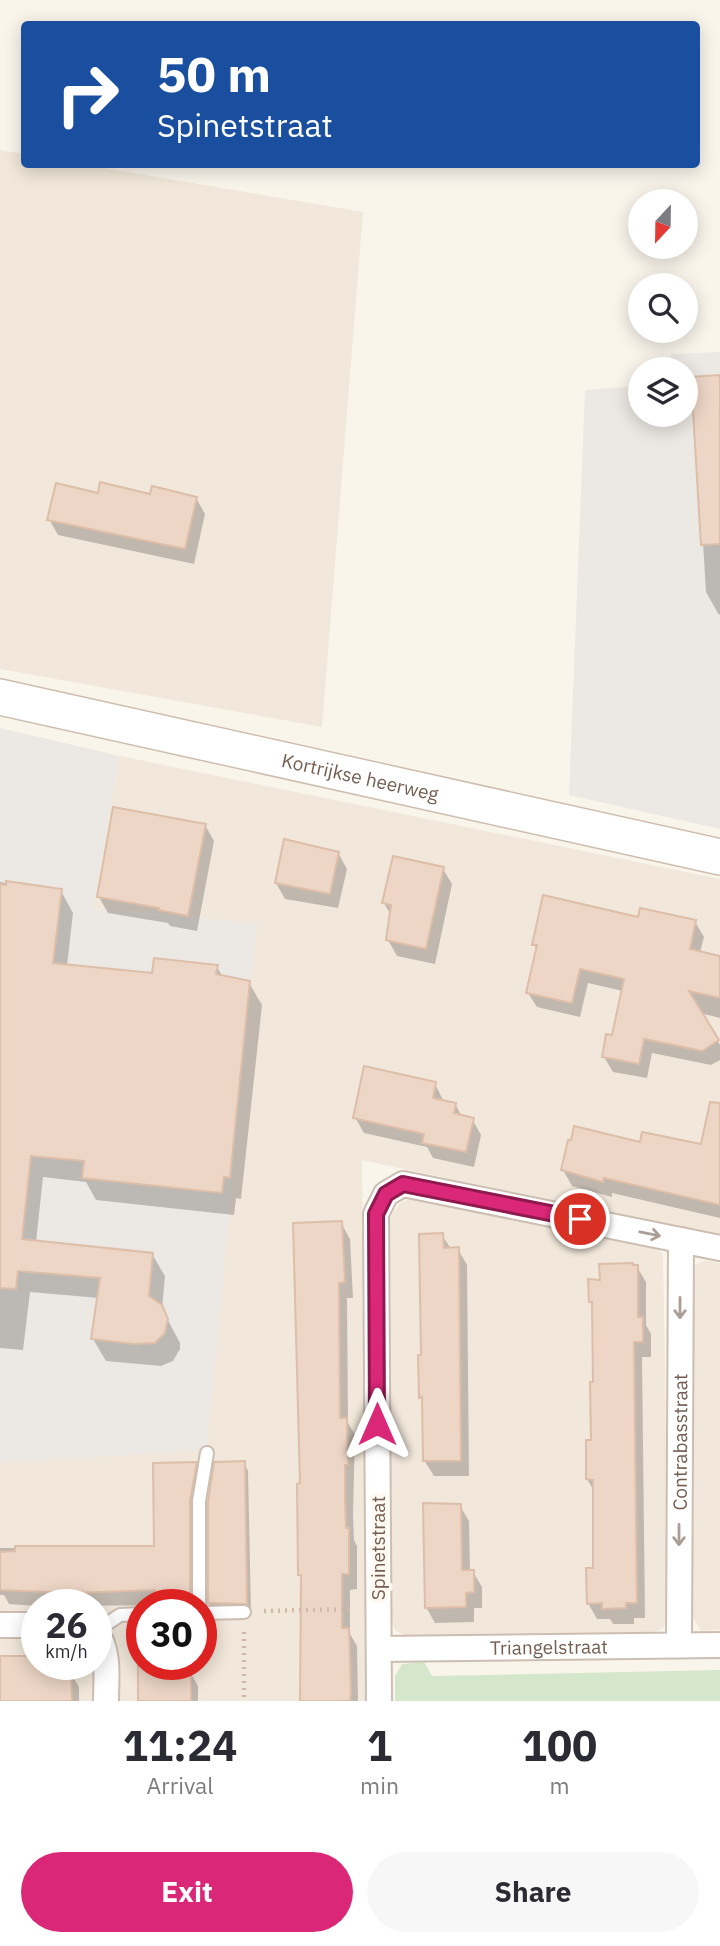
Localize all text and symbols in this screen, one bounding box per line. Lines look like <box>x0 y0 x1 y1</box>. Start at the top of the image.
text: 50 m <box>157 42 271 105</box>
icon: right <box>42 49 133 140</box>
text: Spinetstraat <box>157 104 333 146</box>
north arrow <box>628 189 698 259</box>
map controls <box>628 189 698 427</box>
button: search <box>628 273 698 343</box>
button: layers <box>628 357 698 427</box>
street label: Kortrijkse heerweg <box>279 748 441 806</box>
pin <box>550 1189 610 1249</box>
icon: arrive <box>561 1200 599 1238</box>
one-way arrow <box>638 1227 661 1241</box>
one-way arrow <box>673 1296 687 1319</box>
street label: Contrabasstraat <box>668 1373 692 1511</box>
position arrow <box>340 1387 414 1461</box>
street label: Spinetstraat <box>366 1496 390 1600</box>
one-way arrow <box>672 1524 686 1547</box>
speed limit sign: 30 <box>126 1589 217 1680</box>
text: 26 <box>45 1602 88 1648</box>
street label: Triangelstraat <box>490 1634 608 1660</box>
text: km/h <box>45 1640 88 1663</box>
text: 11:24 <box>123 1718 237 1773</box>
text: 1 <box>367 1718 392 1773</box>
text: 100 <box>522 1718 597 1773</box>
text: Arrival <box>147 1770 214 1800</box>
text: min <box>360 1770 399 1800</box>
text: m <box>549 1770 570 1800</box>
button: Exit <box>21 1852 353 1932</box>
button: Share <box>367 1852 699 1932</box>

